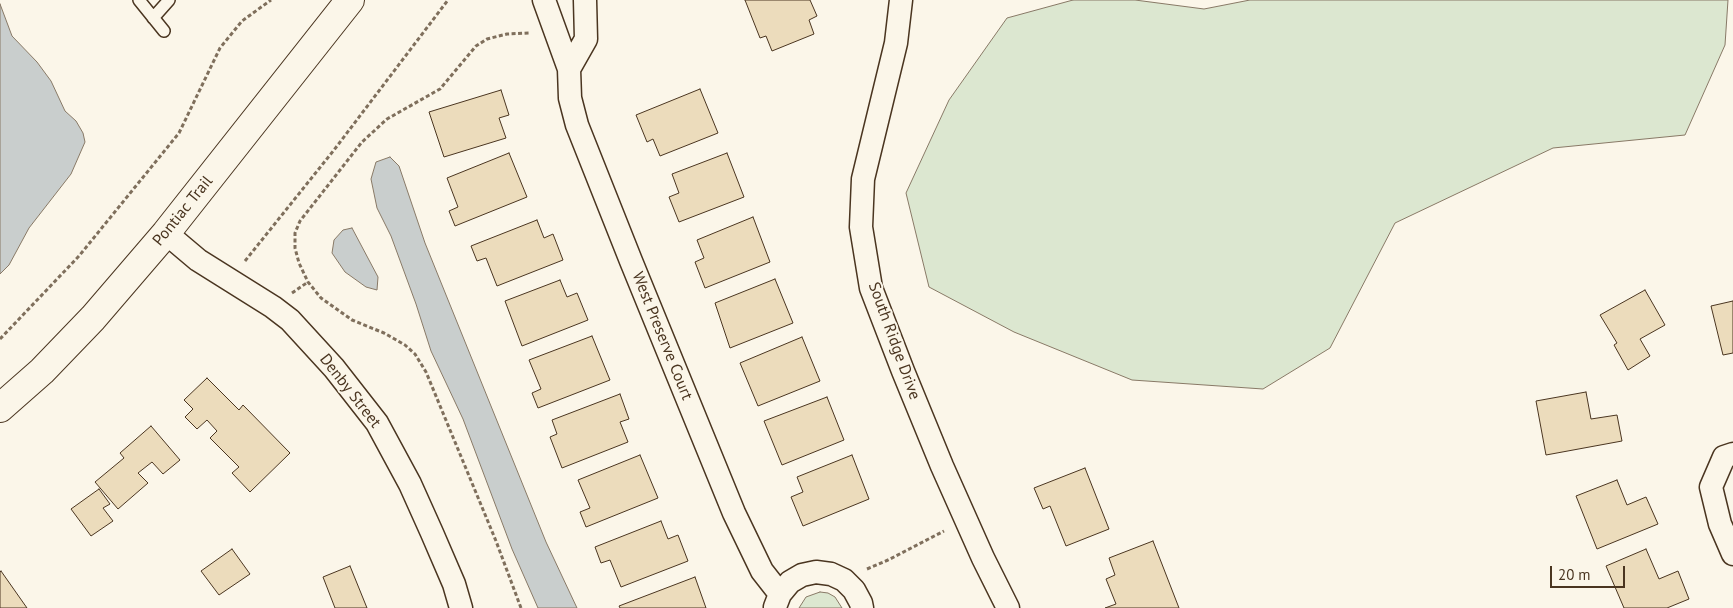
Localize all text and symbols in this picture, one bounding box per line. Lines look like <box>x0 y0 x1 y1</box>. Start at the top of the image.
street label: Pontiac Trail <box>149 172 217 250</box>
street label: West Preserve Court <box>628 269 696 403</box>
street label: South Ridge Drive <box>864 280 924 402</box>
street label: Denby Street <box>315 350 385 432</box>
scale bar <box>1553 556 1628 588</box>
text: 20 m <box>1558 565 1591 584</box>

